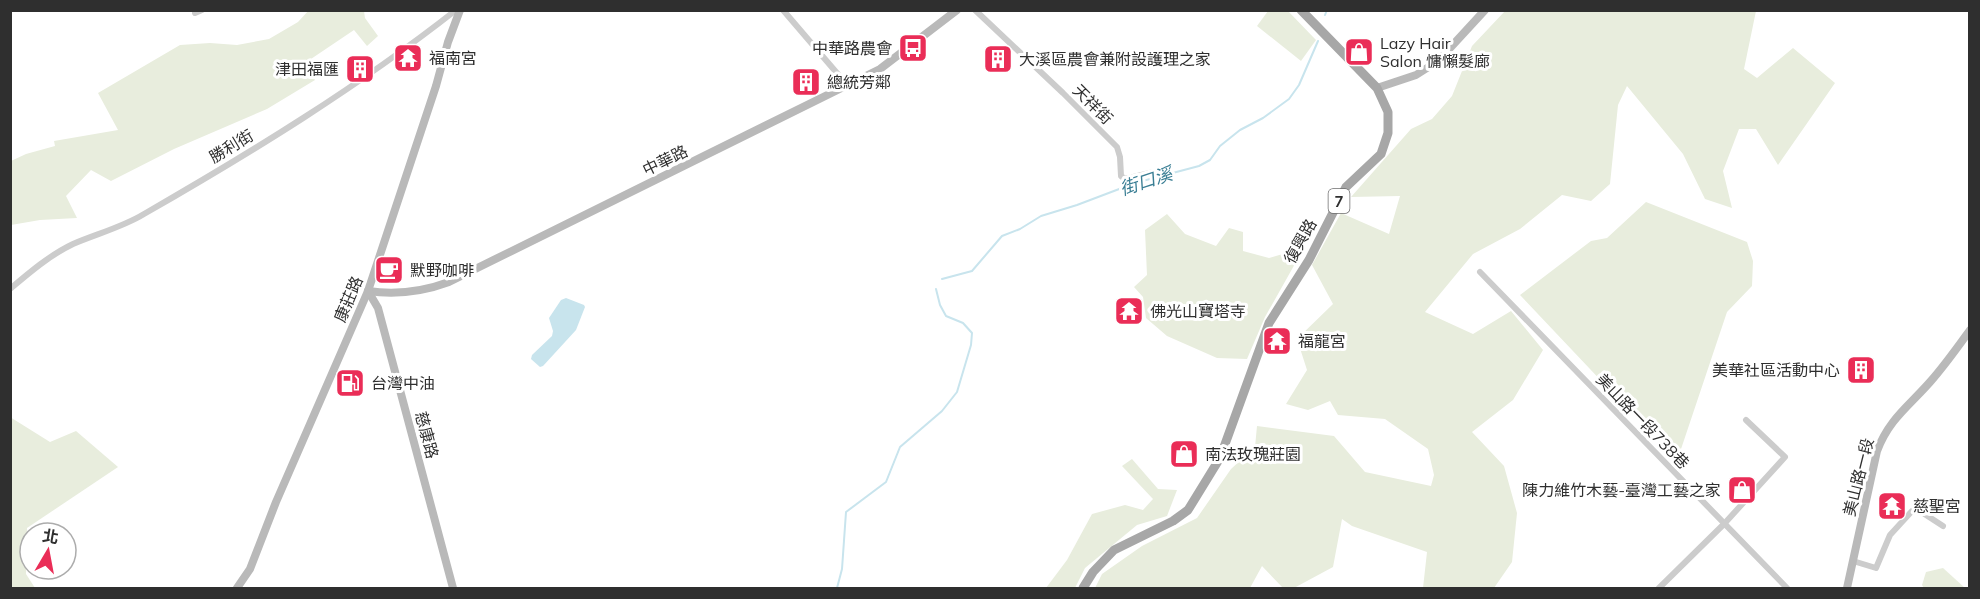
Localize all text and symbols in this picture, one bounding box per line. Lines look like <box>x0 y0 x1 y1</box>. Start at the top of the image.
bus stop icon: 中華路農會 <box>897 32 929 64</box>
place label: Lazy Hair Salon 慵懶髮廊 <box>1380 33 1490 71</box>
shop icon: Lazy Hair Salon 慵懶髮廊 <box>1343 36 1375 68</box>
place label: 中華路農會 <box>812 38 892 58</box>
temple icon: 福南宮 <box>392 42 424 74</box>
building icon: 大溪區農會兼附設護理之家 <box>982 43 1014 75</box>
place label: 福南宮 <box>429 48 477 68</box>
place label: 大溪區農會兼附設護理之家 <box>1019 49 1211 69</box>
building icon: 津田福匯 <box>344 53 376 85</box>
place label: 津田福匯 <box>275 59 339 79</box>
building icon: 總統芳鄰 <box>790 66 822 98</box>
place label: 總統芳鄰 <box>827 72 891 92</box>
street label: 天祥街 <box>1069 80 1117 128</box>
street label: 勝利街 <box>205 125 257 167</box>
street label: 中華路 <box>639 140 691 180</box>
water label: 街口溪 <box>1117 161 1178 200</box>
road number: 7 <box>1328 189 1350 213</box>
street label: 復興路 <box>1280 215 1320 267</box>
cafe icon: 默野咖啡 <box>373 254 405 286</box>
place label: 默野咖啡 <box>410 260 474 280</box>
street label: 康莊路 <box>329 273 367 325</box>
temple icon: 佛光山寶塔寺 <box>1113 295 1145 327</box>
place label: 佛光山寶塔寺 <box>1150 301 1246 321</box>
temple icon: 福龍宮 <box>1261 325 1293 357</box>
place label: 福龍宮 <box>1298 331 1346 351</box>
building icon: 美華社區活動中心 <box>1845 354 1877 386</box>
place label: 美華社區活動中心 <box>1712 360 1840 380</box>
fuel station icon: 台灣中油 <box>334 367 366 399</box>
street label: 美山路一段738巷 <box>1592 369 1694 473</box>
place label: 台灣中油 <box>371 373 435 393</box>
street label: 慈康路 <box>411 409 443 461</box>
street label: 美山路一段 <box>1839 436 1877 518</box>
shop icon: 南法玫瑰莊園 <box>1168 438 1200 470</box>
place label: 南法玫瑰莊園 <box>1205 444 1301 464</box>
shop icon: 陳力維竹木藝-臺灣工藝之家 <box>1726 474 1758 506</box>
place label: 陳力維竹木藝-臺灣工藝之家 <box>1522 480 1721 500</box>
temple icon: 慈聖宮 <box>1876 490 1908 522</box>
place label: 慈聖宮 <box>1913 496 1961 516</box>
north arrow <box>18 521 78 581</box>
text: 北 <box>41 525 60 547</box>

